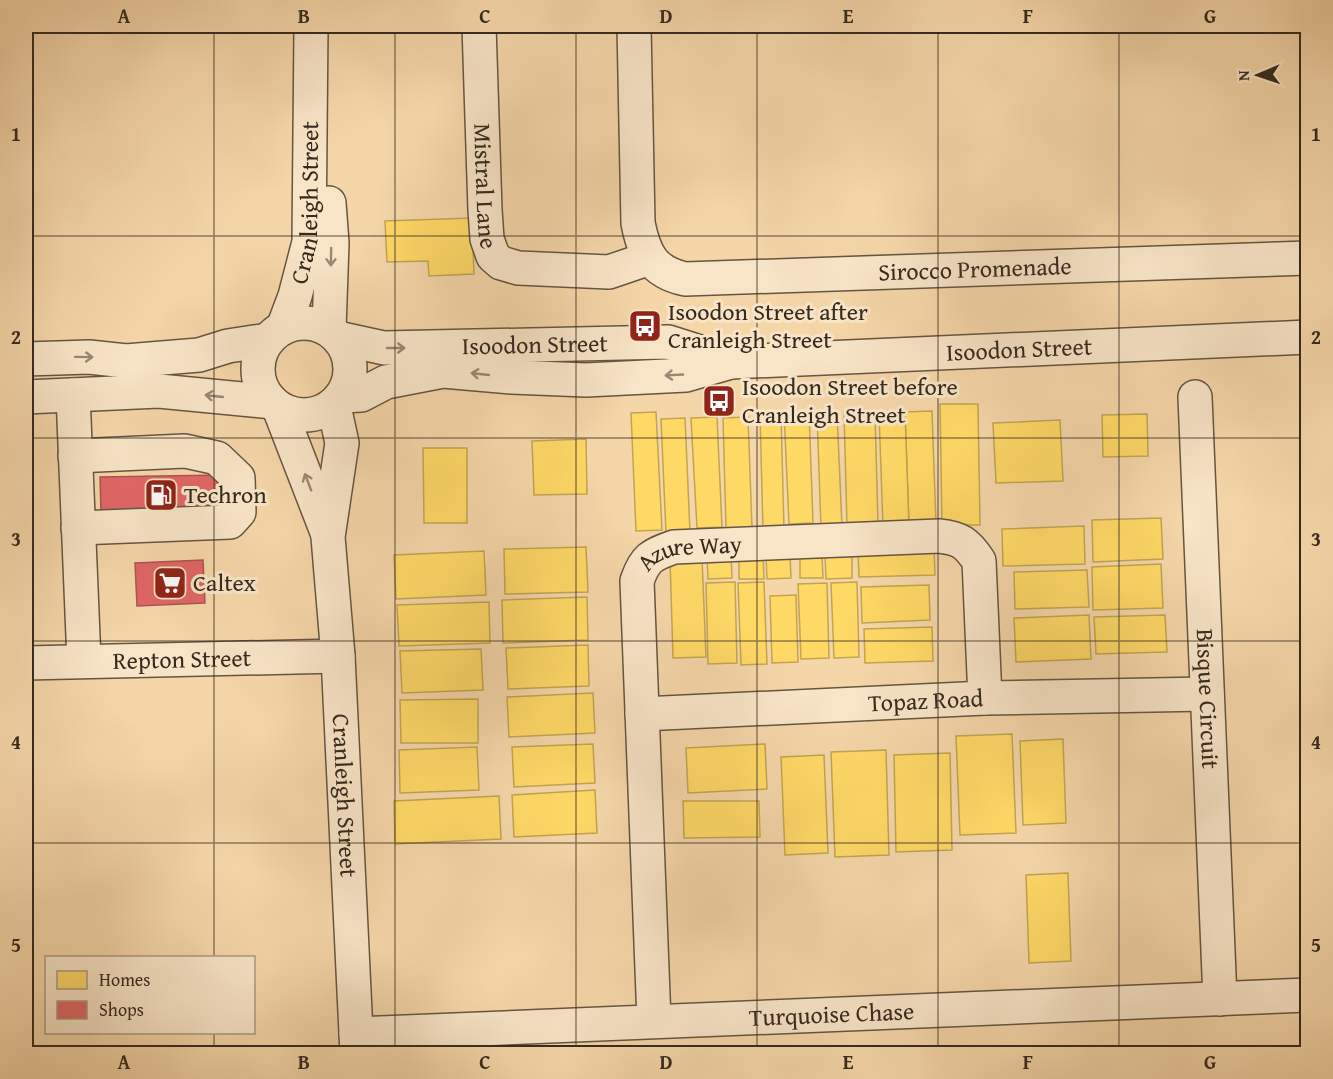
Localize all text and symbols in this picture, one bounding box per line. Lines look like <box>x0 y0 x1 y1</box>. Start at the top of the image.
text: A <box>118 1 131 30</box>
text: B <box>298 1 310 30</box>
text: C <box>479 1 491 30</box>
text: D <box>659 1 673 30</box>
text: E <box>843 1 854 30</box>
text: F <box>1023 1 1033 30</box>
text: G <box>1204 1 1216 30</box>
north arrow <box>1228 45 1288 105</box>
text: N <box>1231 69 1255 81</box>
text: 1 <box>11 119 21 148</box>
text: 1 <box>1311 119 1321 148</box>
street label: Cranleigh Street <box>281 120 327 288</box>
street label: Mistral Lane <box>465 123 507 254</box>
one-way arrow <box>325 247 337 267</box>
street label: Sirocco Promenade <box>878 248 1072 289</box>
place label: Isoodon Street after Cranleigh Street <box>668 294 868 357</box>
bus stop icon: Isoodon Street after Cranleigh Street <box>627 308 663 344</box>
text: 2 <box>11 322 21 351</box>
text: 2 <box>1311 322 1321 351</box>
street label: Isoodon Street <box>462 325 609 363</box>
street label: Isoodon Street <box>945 328 1093 370</box>
one-way arrow <box>385 342 405 354</box>
one-way arrow <box>73 351 93 363</box>
one-way arrow <box>470 368 490 379</box>
place label: Isoodon Street before Cranleigh Street <box>742 369 958 432</box>
one-way arrow <box>665 370 685 381</box>
bus stop icon: Isoodon Street before Cranleigh Street <box>701 383 737 419</box>
one-way arrow <box>204 390 224 401</box>
one-way arrow <box>301 473 312 492</box>
fuel station icon: Techron <box>143 477 179 513</box>
place label: Techron <box>184 477 267 512</box>
text: 3 <box>11 524 21 553</box>
text: 3 <box>1311 524 1321 553</box>
street label: Azure Way <box>628 526 743 578</box>
supermarket icon: Caltex <box>152 565 188 601</box>
place label: Caltex <box>193 565 256 600</box>
street label: Bisque Circuit <box>1188 628 1228 770</box>
street label: Repton Street <box>112 640 252 678</box>
street label: Topaz Road <box>867 680 984 720</box>
street label: Cranleigh Street <box>324 713 367 879</box>
text: 4 <box>11 727 21 756</box>
text: 4 <box>1311 727 1321 756</box>
text: 5 <box>11 930 21 959</box>
text: 5 <box>1311 930 1321 959</box>
legend <box>45 956 255 1034</box>
text: Homes <box>99 966 150 993</box>
street label: Turquoise Chase <box>748 993 915 1035</box>
text: Shops <box>99 996 144 1023</box>
text: A <box>118 1047 131 1076</box>
text: B <box>298 1047 310 1076</box>
text: C <box>479 1047 491 1076</box>
text: D <box>659 1047 673 1076</box>
text: E <box>843 1047 854 1076</box>
text: F <box>1023 1047 1033 1076</box>
text: G <box>1204 1047 1216 1076</box>

